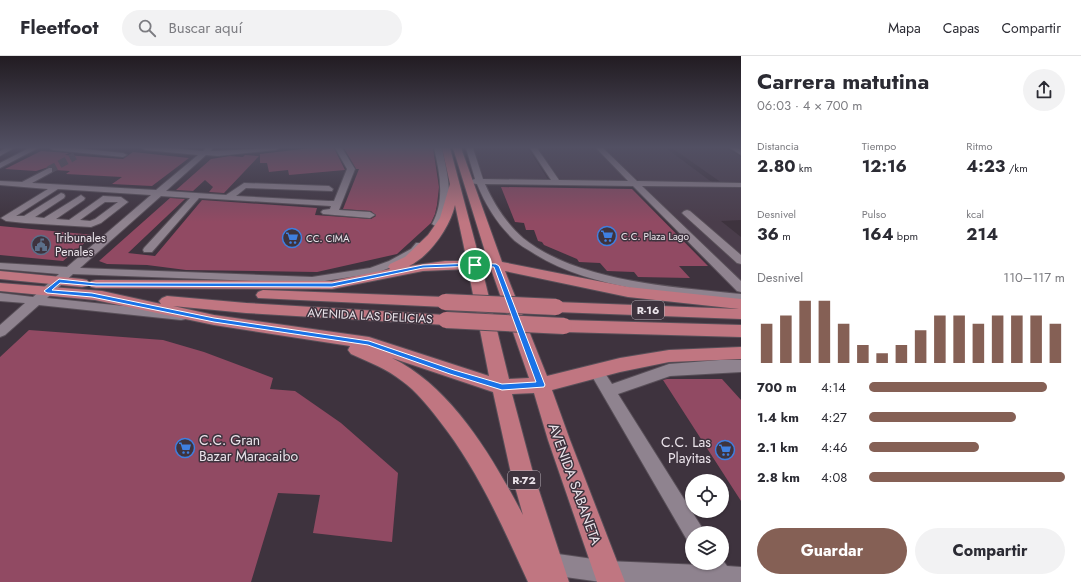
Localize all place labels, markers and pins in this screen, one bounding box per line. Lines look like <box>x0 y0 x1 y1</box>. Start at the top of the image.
supermarket icon: C.C. Plaza Lago <box>596 225 618 247</box>
supermarket icon: CC. CIMA <box>281 227 303 249</box>
place label: Tribunales Penales <box>55 229 106 261</box>
place label: C.C. Plaza Lago <box>621 229 689 244</box>
place label: CC. CIMA <box>306 231 350 246</box>
public building icon: Tribunales Penales <box>30 234 52 256</box>
pin <box>458 248 492 282</box>
place label: C.C. Gran Bazar Maracaibo <box>199 430 298 466</box>
place label: C.C. Las Playitas <box>661 432 711 468</box>
supermarket icon: C.C. Gran Bazar Maracaibo <box>174 437 196 459</box>
supermarket icon: C.C. Las Playitas <box>714 439 736 461</box>

